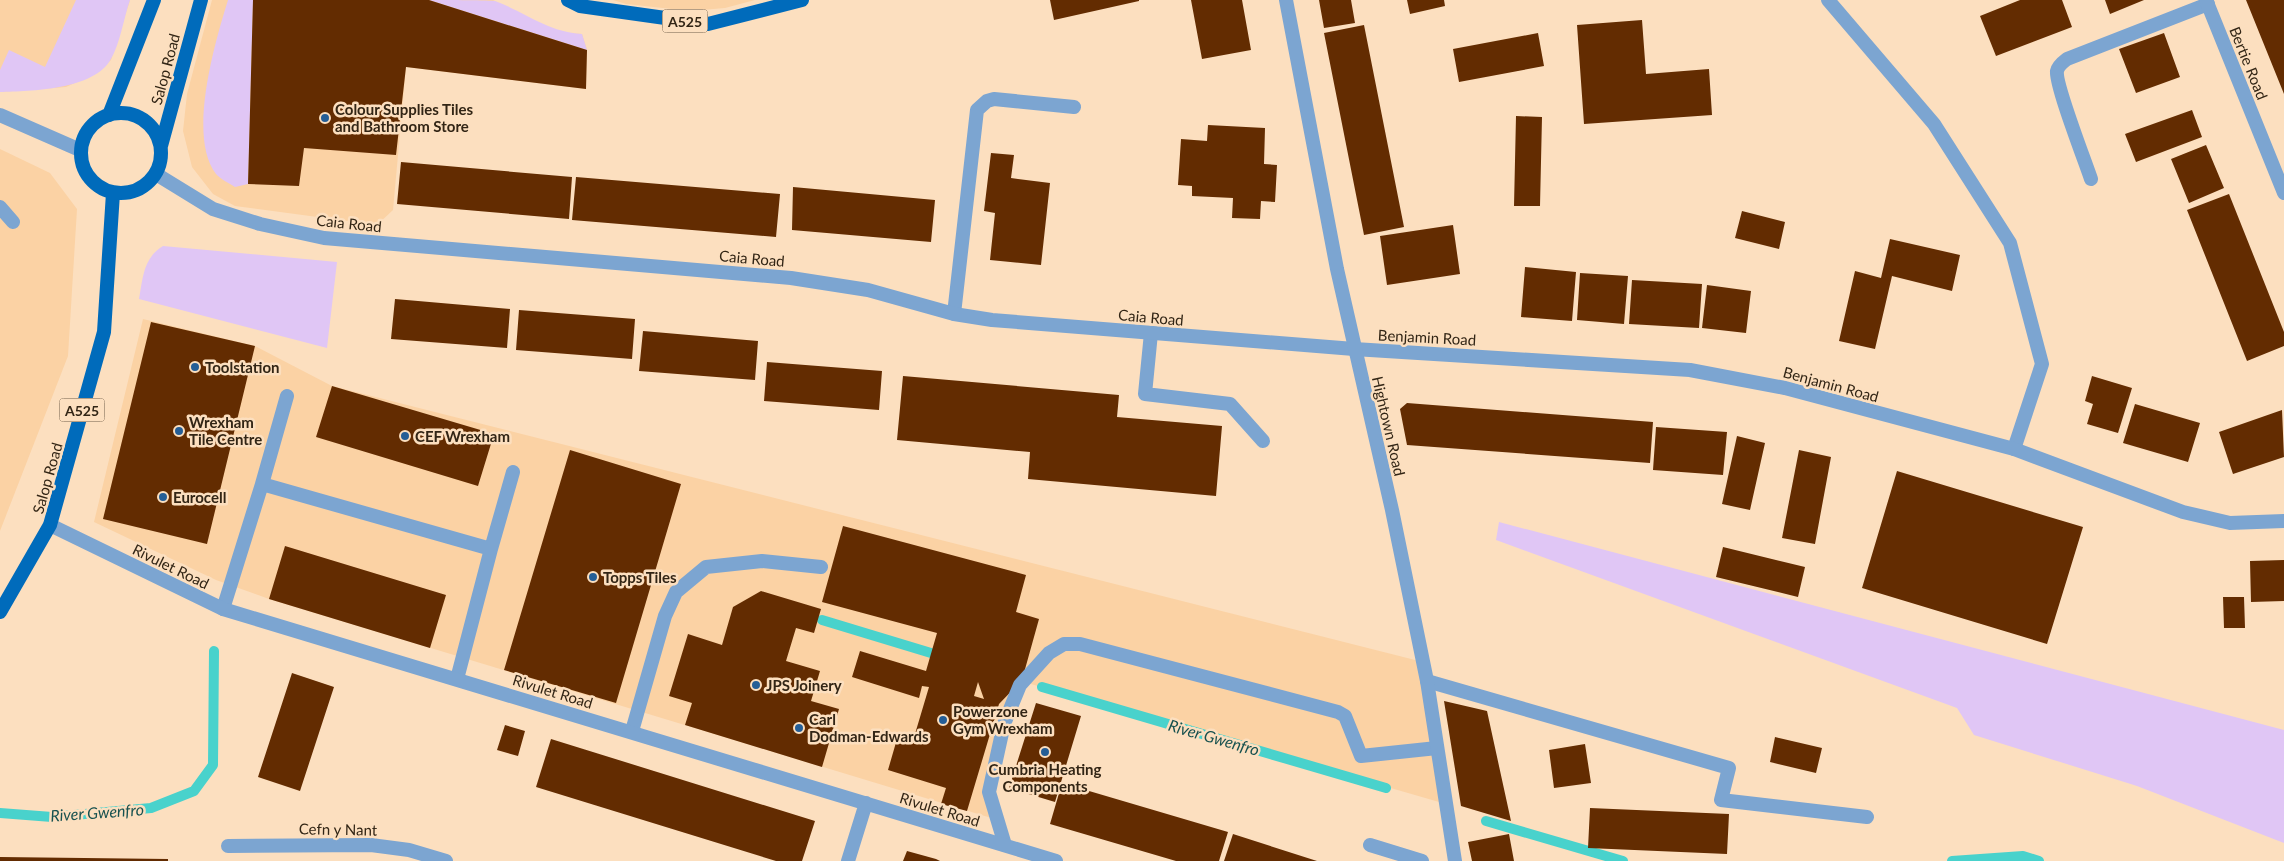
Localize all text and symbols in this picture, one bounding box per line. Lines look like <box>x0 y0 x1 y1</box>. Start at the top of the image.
road number: A525 <box>662 10 708 32</box>
street label: Bertie Road <box>2226 24 2272 102</box>
street label: Salop Road <box>147 31 183 107</box>
place label: Colour Supplies Tiles and Bathroom Store <box>335 100 474 135</box>
marker: Colour Supplies Tiles and Bathroom Store <box>319 112 331 124</box>
street label: Caia Road <box>315 211 383 235</box>
street label: Caia Road <box>719 246 785 270</box>
street label: Caia Road <box>1118 305 1184 329</box>
street label: Benjamin Road <box>1377 325 1477 349</box>
place label: Toolstation <box>205 358 280 376</box>
marker: Toolstation <box>189 361 201 373</box>
street label: Benjamin Road <box>1781 363 1881 405</box>
street label: Hightown Road <box>1369 374 1409 478</box>
road number: A525 <box>59 398 104 422</box>
place label: Wrexham Tile Centre <box>189 413 262 448</box>
marker: Wrexham Tile Centre <box>173 425 185 437</box>
place label: CEF Wrexham <box>415 427 510 445</box>
marker: CEF Wrexham <box>399 430 411 442</box>
street label: Salop Road <box>28 440 66 516</box>
place label: Eurocell <box>173 488 226 506</box>
marker: Eurocell <box>157 491 169 503</box>
street label: Rivulet Road <box>130 540 212 592</box>
place label: Topps Tiles <box>603 568 677 586</box>
marker: Topps Tiles <box>587 571 599 583</box>
street label: Rivulet Road <box>511 670 595 712</box>
place label: JPS Joinery <box>766 676 842 694</box>
marker: JPS Joinery <box>750 679 762 691</box>
place label: Powerzone Gym Wrexham <box>953 702 1052 737</box>
place label: Carl Dodman-Edwards <box>809 710 929 745</box>
marker: Powerzone Gym Wrexham <box>937 714 949 726</box>
water label: River Gwenfro <box>1166 715 1262 759</box>
marker: Carl Dodman-Edwards <box>793 722 805 734</box>
marker: Cumbria Heating Components <box>1039 746 1051 758</box>
place label: Cumbria Heating Components <box>989 760 1102 795</box>
street label: Rivulet Road <box>898 788 982 830</box>
water label: River Gwenfro <box>50 799 144 825</box>
street label: Cefn y Nant <box>299 819 378 839</box>

